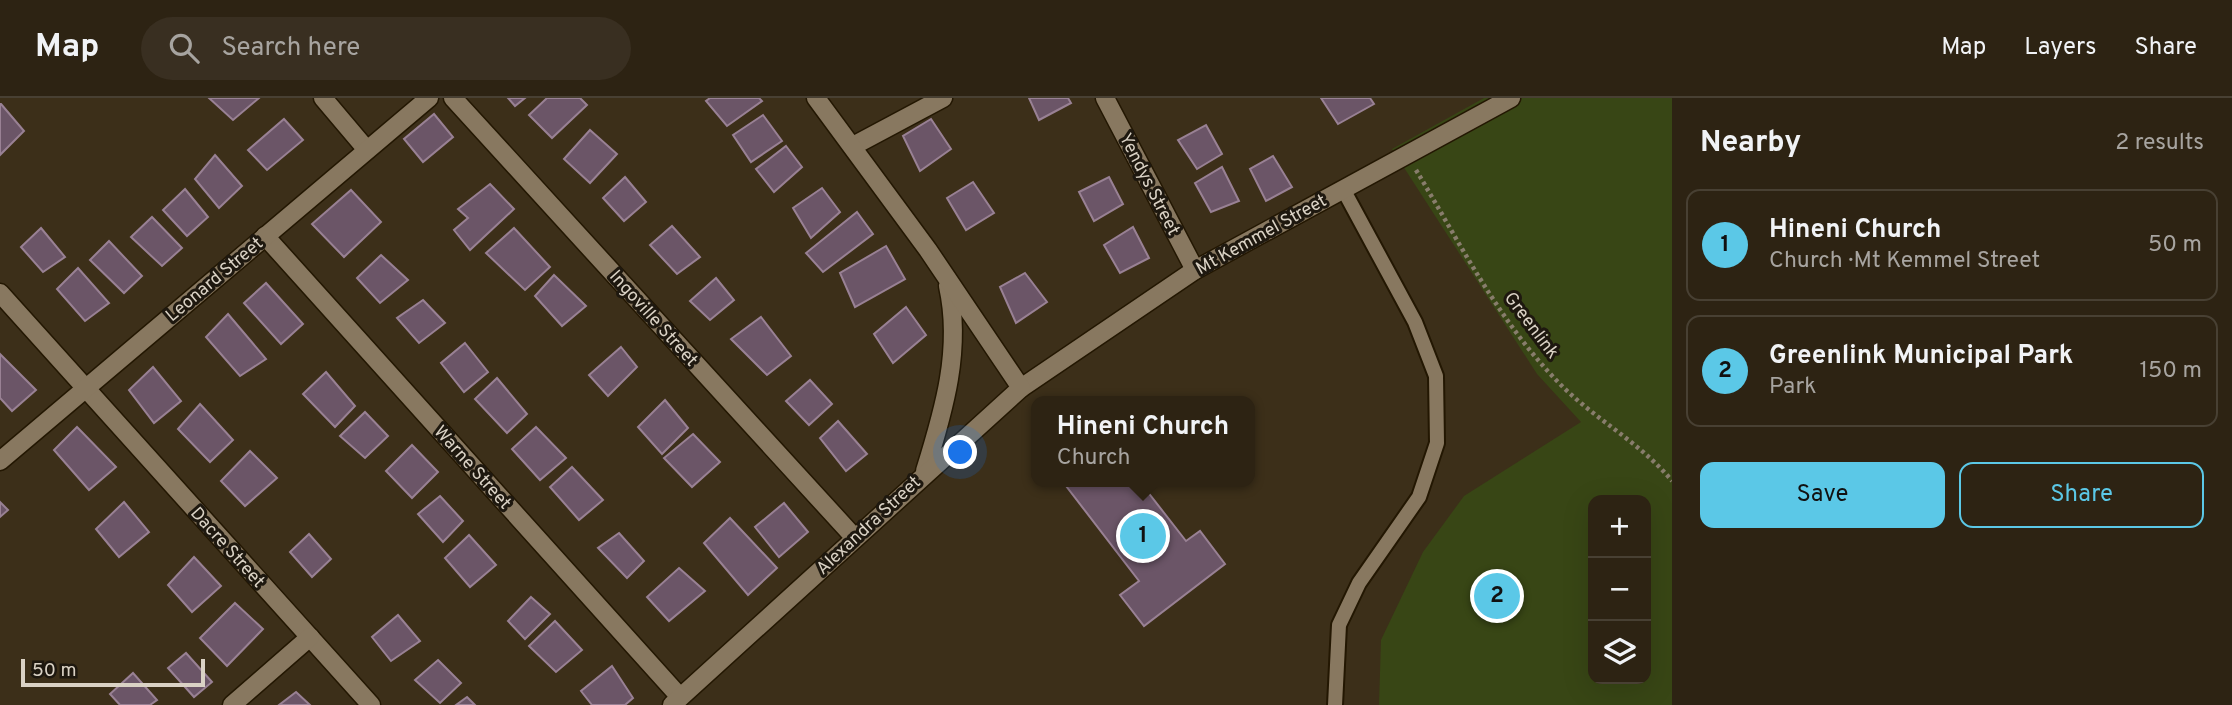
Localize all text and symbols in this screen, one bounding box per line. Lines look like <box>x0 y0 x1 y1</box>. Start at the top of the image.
search box <box>141 17 631 80</box>
text: Map <box>35 27 99 69</box>
icon: search <box>165 29 203 67</box>
text: Search here <box>221 32 360 65</box>
text: Map <box>1941 33 1986 63</box>
text: Layers <box>2024 33 2096 63</box>
text: Share <box>2134 33 2197 63</box>
text: Nearby <box>1700 125 1801 162</box>
text: 2 results <box>2115 129 2204 158</box>
street label: Yendys Street <box>1113 130 1184 240</box>
street label: Mt Kemmel Street <box>1192 190 1331 281</box>
text: Hineni Church <box>1769 214 1942 247</box>
text: 1 <box>1720 231 1730 260</box>
text: 50 m <box>2148 231 2202 260</box>
street label: Leonard Street <box>161 233 268 328</box>
text: Church · Mt Kemmel Street <box>1769 247 2040 276</box>
street label: Ingoville Street <box>603 266 702 372</box>
street label: Greenlink <box>1498 288 1563 364</box>
text: Greenlink Municipal Park <box>1769 340 2073 373</box>
text: 2 <box>1718 357 1732 386</box>
text: 150 m <box>2140 357 2202 386</box>
text: Park <box>1769 373 1816 402</box>
popup <box>1031 396 1255 487</box>
text: Hineni Church <box>1057 411 1229 444</box>
street label: Warne Street <box>428 421 516 515</box>
your location <box>943 435 977 469</box>
text: Church <box>1057 444 1131 473</box>
button: Save <box>1700 462 1945 528</box>
button: Share <box>1959 462 2204 528</box>
street label: Alexandra Street <box>812 472 926 581</box>
map controls <box>1588 495 1651 684</box>
button: + <box>1588 495 1651 558</box>
street label: Dacre Street <box>185 503 269 593</box>
pin: 1 <box>1120 510 1166 562</box>
button: − <box>1588 558 1651 621</box>
pin: 2 <box>1474 570 1520 622</box>
button: layers <box>1588 621 1651 684</box>
scale bar <box>21 656 205 688</box>
text: 50 m <box>32 659 77 683</box>

